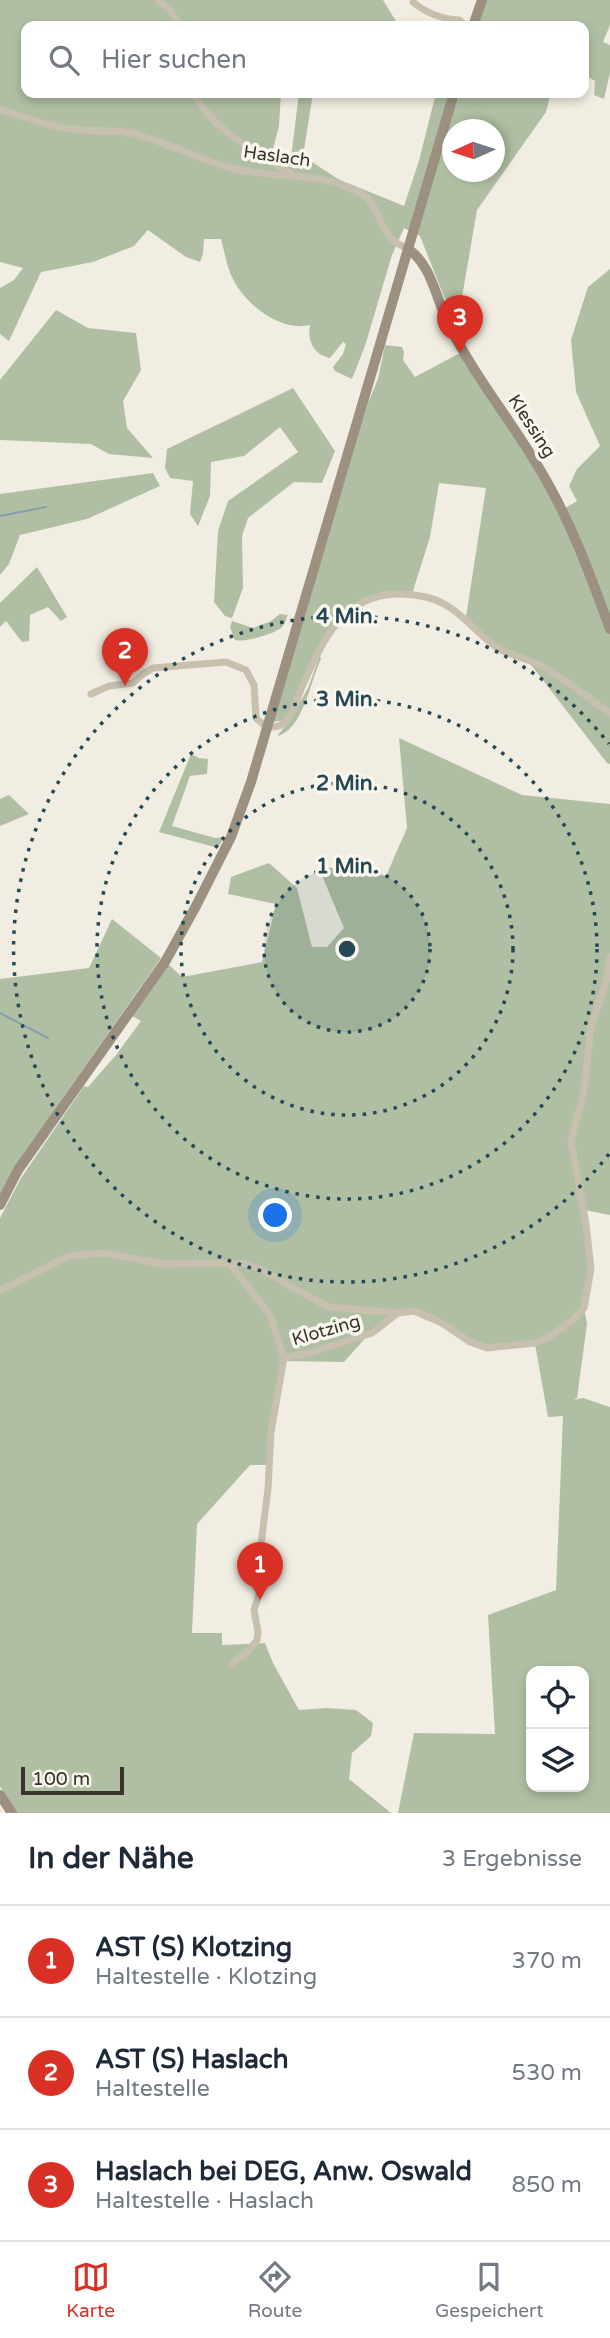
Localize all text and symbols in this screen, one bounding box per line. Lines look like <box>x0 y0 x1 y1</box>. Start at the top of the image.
search box <box>21 21 589 98</box>
icon: search <box>45 41 83 79</box>
text: Hier suchen <box>101 44 247 75</box>
north arrow <box>442 119 505 182</box>
street label: Haslach <box>242 140 312 172</box>
pin: 3 <box>437 295 483 353</box>
street label: Klessing <box>503 390 561 462</box>
text: 4 Min. <box>316 604 378 629</box>
pin: 2 <box>102 628 148 686</box>
text: 3 Min. <box>316 687 378 712</box>
text: 2 Min. <box>316 771 378 796</box>
text: 1 Min. <box>316 854 378 879</box>
centre of rings <box>335 937 359 961</box>
your location <box>258 1198 292 1232</box>
street label: Klotzing <box>289 1310 363 1350</box>
pin: 1 <box>237 1542 283 1600</box>
map controls <box>526 1666 589 1792</box>
button: locate <box>526 1666 589 1729</box>
button: layers <box>526 1729 589 1792</box>
scale bar <box>21 1764 124 1796</box>
text: 100 m <box>32 1768 90 1790</box>
text: In der Nähe <box>28 1840 194 1877</box>
text: 3 Ergebnisse <box>442 1845 582 1873</box>
text: AST (S) Klotzing <box>95 1932 292 1963</box>
text: 1 <box>44 1947 58 1975</box>
text: 370 m <box>512 1947 582 1975</box>
text: Haltestelle · Klotzing <box>95 1963 317 1991</box>
text: AST (S) Haslach <box>95 2044 289 2075</box>
text: 2 <box>44 2059 58 2087</box>
text: 530 m <box>512 2059 582 2087</box>
text: Haltestelle <box>95 2075 210 2103</box>
text: Haslach bei DEG, Anw. Oswald <box>95 2156 472 2187</box>
text: 3 <box>44 2171 58 2199</box>
text: 850 m <box>512 2171 582 2199</box>
text: Haltestelle · Haslach <box>95 2187 314 2215</box>
tab: Karte <box>66 2258 115 2322</box>
tab: Route <box>248 2258 302 2322</box>
tab: Gespeichert <box>435 2258 544 2322</box>

